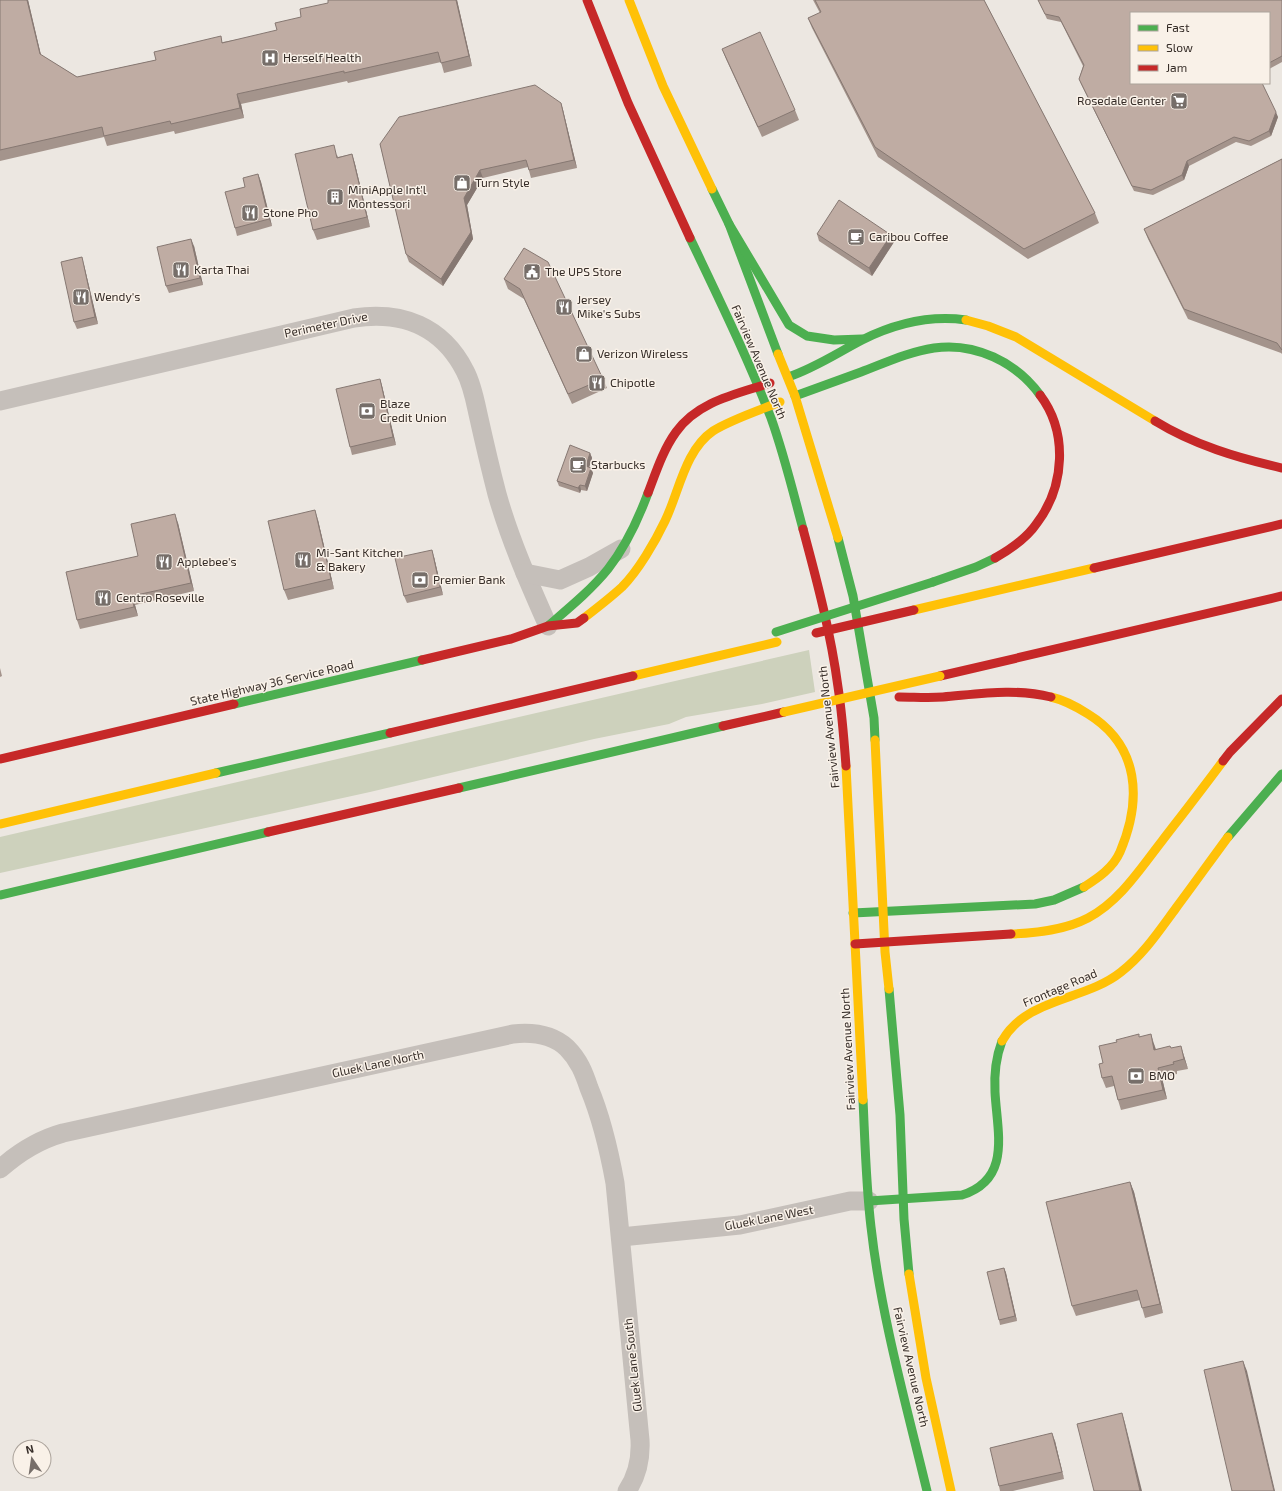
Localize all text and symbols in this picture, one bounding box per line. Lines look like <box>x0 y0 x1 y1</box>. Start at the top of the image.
legend <box>1130 12 1270 84</box>
text: Fast <box>1166 20 1190 34</box>
text: Slow <box>1166 40 1193 54</box>
hospital icon: Herself Health <box>260 48 280 68</box>
place label: Herself Health <box>283 50 361 64</box>
text: Jam <box>1166 60 1187 74</box>
supermarket icon: Rosedale Center <box>1169 91 1189 111</box>
place label: Rosedale Center <box>1077 93 1166 107</box>
shop icon: Turn Style <box>452 173 472 193</box>
place label: Turn Style <box>475 175 530 189</box>
place label: MiniApple Int'l Montessori <box>348 182 427 210</box>
building icon: MiniApple Int'l Montessori <box>325 187 345 207</box>
restaurant icon: Stone Pho <box>240 203 260 223</box>
place label: Stone Pho <box>263 205 318 219</box>
cafe icon: Caribou Coffee <box>846 227 866 247</box>
place label: Caribou Coffee <box>869 229 948 243</box>
restaurant icon: Karta Thai <box>171 260 191 280</box>
place label: Karta Thai <box>194 262 250 276</box>
public building icon: The UPS Store <box>522 262 542 282</box>
place label: The UPS Store <box>545 264 622 278</box>
restaurant icon: Wendy's <box>71 287 91 307</box>
place label: Wendy's <box>94 289 140 303</box>
place label: Jersey Mike's Subs <box>577 292 641 320</box>
restaurant icon: Jersey Mike's Subs <box>554 297 574 317</box>
street label: Fairview Avenue North <box>729 302 790 421</box>
street label: Perimeter Drive <box>283 308 369 340</box>
shop icon: Verizon Wireless <box>574 344 594 364</box>
place label: Verizon Wireless <box>597 346 688 360</box>
restaurant icon: Chipotle <box>587 373 607 393</box>
place label: Chipotle <box>610 375 655 389</box>
place label: Blaze Credit Union <box>380 396 447 424</box>
bank icon: Blaze Credit Union <box>357 401 377 421</box>
cafe icon: Starbucks <box>568 455 588 475</box>
place label: Starbucks <box>591 457 645 471</box>
place label: Mi-Sant Kitchen & Bakery <box>316 545 403 573</box>
restaurant icon: Mi-Sant Kitchen & Bakery <box>293 550 313 570</box>
restaurant icon: Applebee's <box>154 552 174 572</box>
place label: Applebee's <box>177 554 237 568</box>
bank icon: Premier Bank <box>410 570 430 590</box>
place label: Premier Bank <box>433 572 505 586</box>
restaurant icon: Centro Roseville <box>93 588 113 608</box>
place label: Centro Roseville <box>116 590 205 604</box>
street label: State Highway 36 Service Road <box>189 656 355 708</box>
street label: Fairview Avenue North <box>815 665 841 789</box>
street label: Frontage Road <box>1020 965 1099 1009</box>
street label: Fairview Avenue North <box>837 987 857 1111</box>
street label: Gluek Lane North <box>331 1046 425 1080</box>
bank icon: BMO <box>1126 1066 1146 1086</box>
place label: BMO <box>1149 1068 1175 1082</box>
street label: Gluek Lane West <box>723 1201 815 1232</box>
street label: Fairview Avenue North <box>891 1305 933 1428</box>
street label: Gluek Lane South <box>620 1318 644 1413</box>
north arrow <box>12 1439 52 1479</box>
text: N <box>24 1442 35 1456</box>

